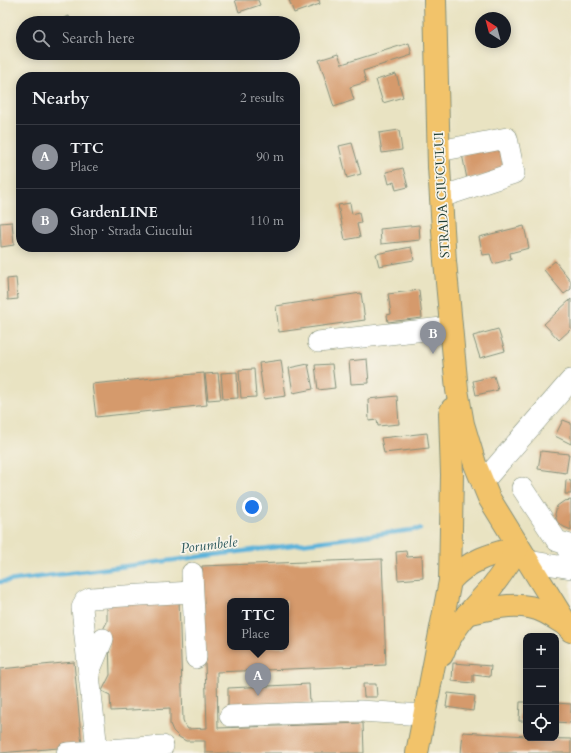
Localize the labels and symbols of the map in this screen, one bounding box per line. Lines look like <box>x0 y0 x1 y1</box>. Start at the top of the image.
north arrow <box>475 12 511 48</box>
street label: STRADA CIUCULUI <box>430 132 454 258</box>
pin: B <box>420 321 446 354</box>
your location <box>242 497 262 517</box>
water label: Porumbele <box>180 532 239 558</box>
pin: A <box>245 663 271 696</box>

